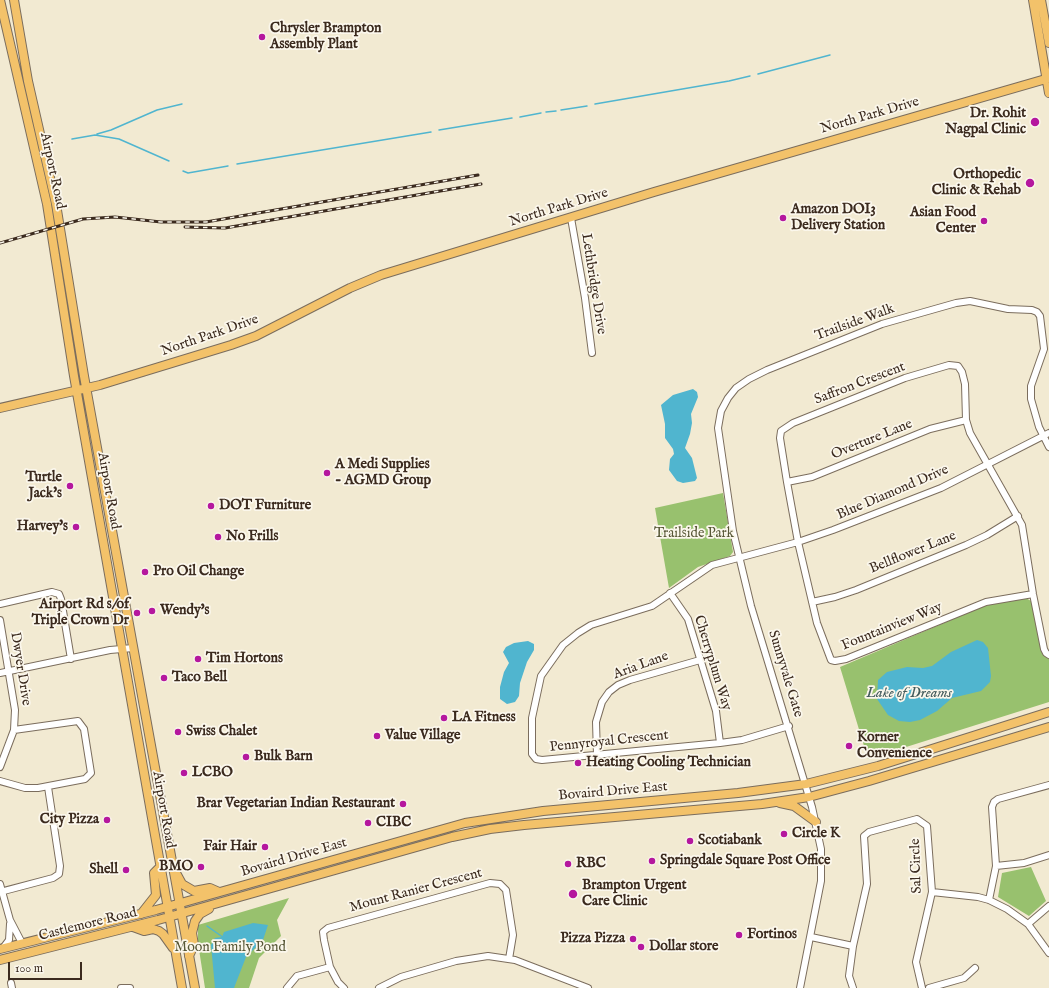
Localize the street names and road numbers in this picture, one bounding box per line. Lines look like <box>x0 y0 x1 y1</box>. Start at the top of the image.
street label: North Park Drive <box>819 94 921 138</box>
street label: Airport Road <box>36 131 68 211</box>
street label: North Park Drive <box>508 185 610 231</box>
street label: Lethbridge Drive <box>577 232 609 336</box>
street label: Trailside Walk <box>813 301 897 345</box>
street label: North Park Drive <box>159 311 261 361</box>
street label: Saffron Crescent <box>812 359 908 409</box>
street label: Overture Lane <box>829 416 915 464</box>
street label: Airport Road <box>93 451 123 531</box>
street label: Blue Diamond Drive <box>835 462 951 524</box>
street label: Bellflower Lane <box>867 528 959 578</box>
street label: Fountainview Way <box>839 599 945 655</box>
street label: Cherryplum Way <box>690 613 734 713</box>
street label: Sunnyvale Gate <box>764 628 806 720</box>
street label: Dwyer Drive <box>6 631 34 707</box>
street label: Aria Lane <box>611 648 671 684</box>
street label: Pennyroyal Crescent <box>549 727 669 757</box>
street label: Airport Road <box>148 770 178 850</box>
street label: Bovaird Drive East <box>558 779 668 805</box>
street label: Bovaird Drive East <box>239 835 349 881</box>
street label: Sal Circle <box>908 838 926 894</box>
street label: Mount Ranier Crescent <box>348 865 484 917</box>
street label: Castlemore Road <box>37 905 139 945</box>

